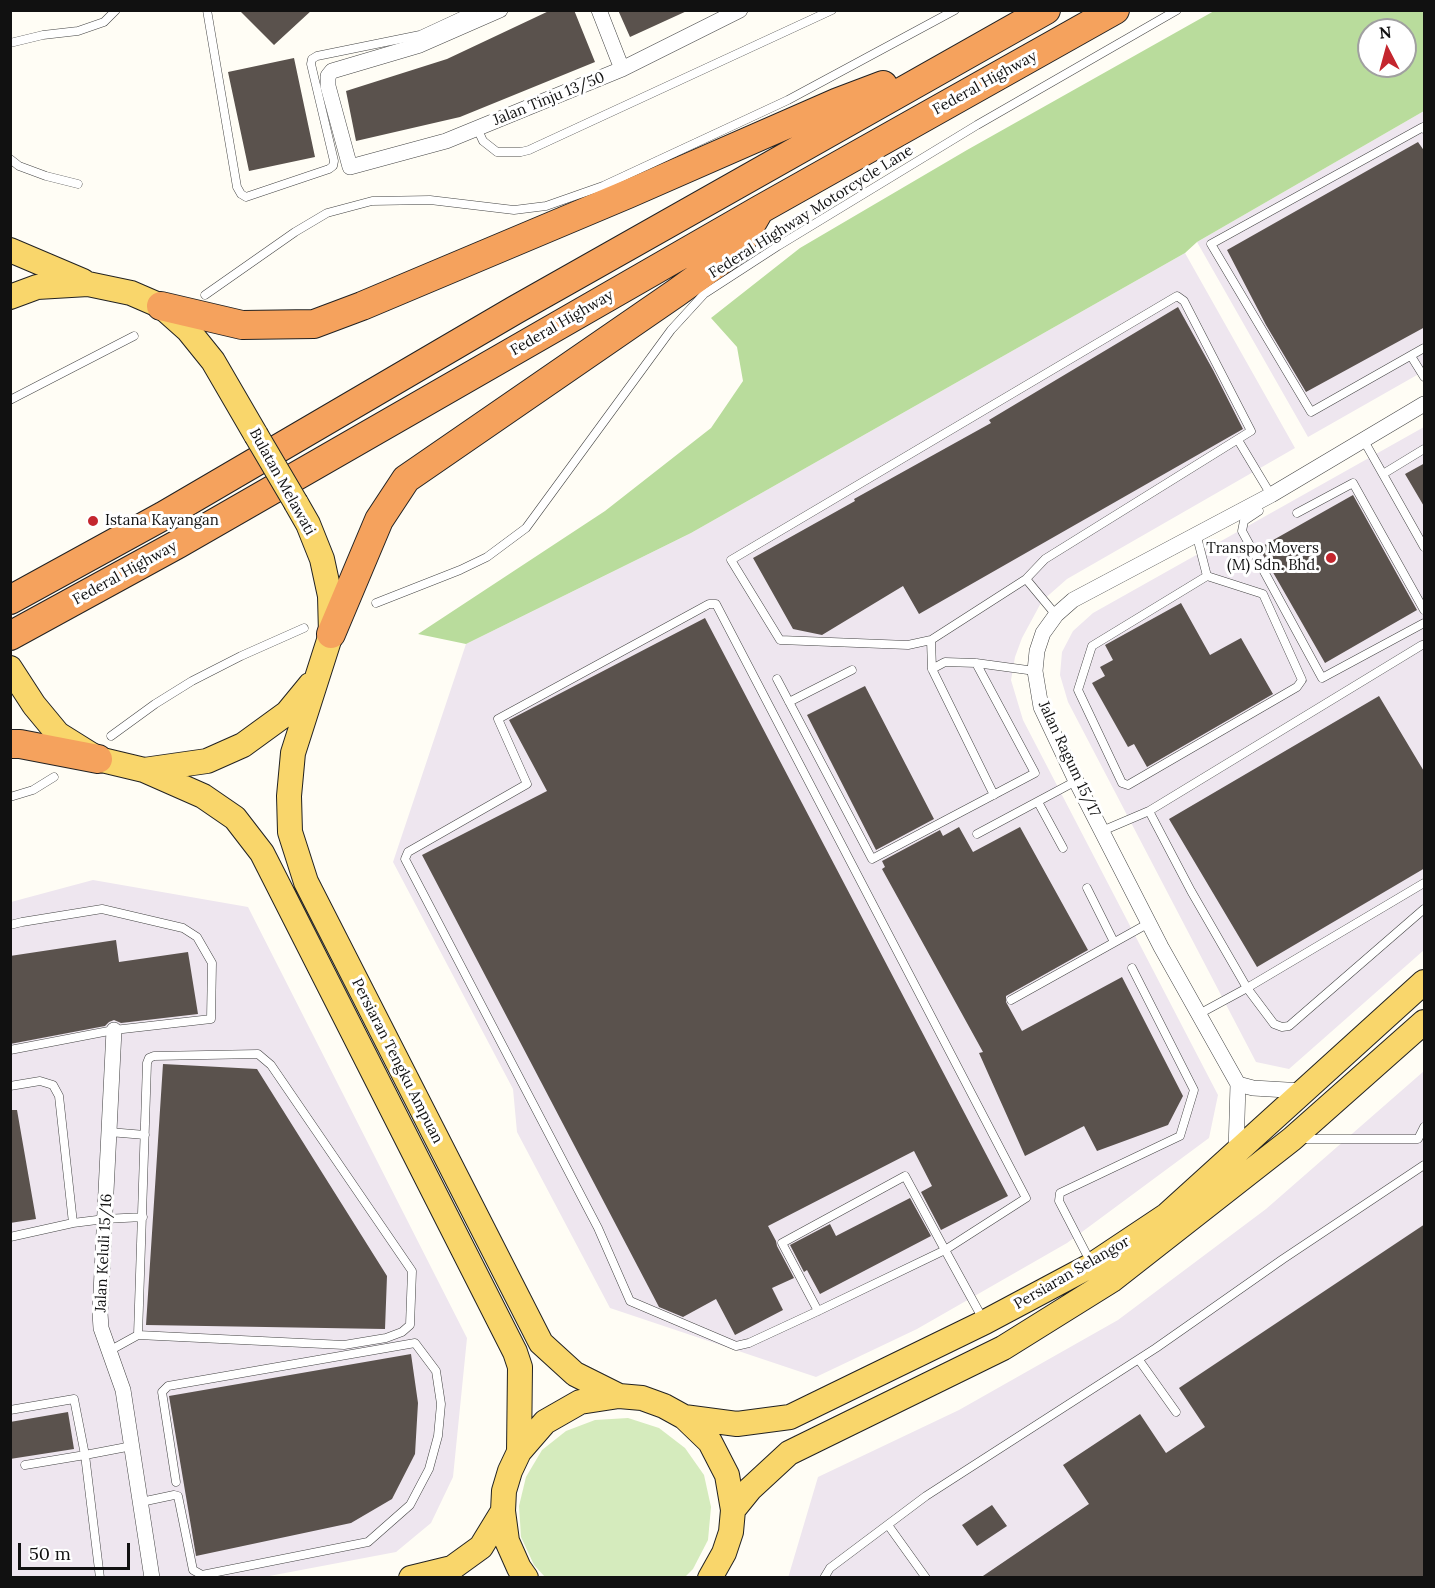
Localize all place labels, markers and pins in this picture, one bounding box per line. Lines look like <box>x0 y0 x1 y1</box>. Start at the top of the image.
place label: Istana Kayangan <box>105 512 219 530</box>
marker: Istana Kayangan <box>86 514 100 528</box>
place label: Transpo Movers (M) Sdn. Bhd. <box>1206 540 1319 575</box>
marker: Transpo Movers (M) Sdn. Bhd. <box>1324 551 1338 565</box>

